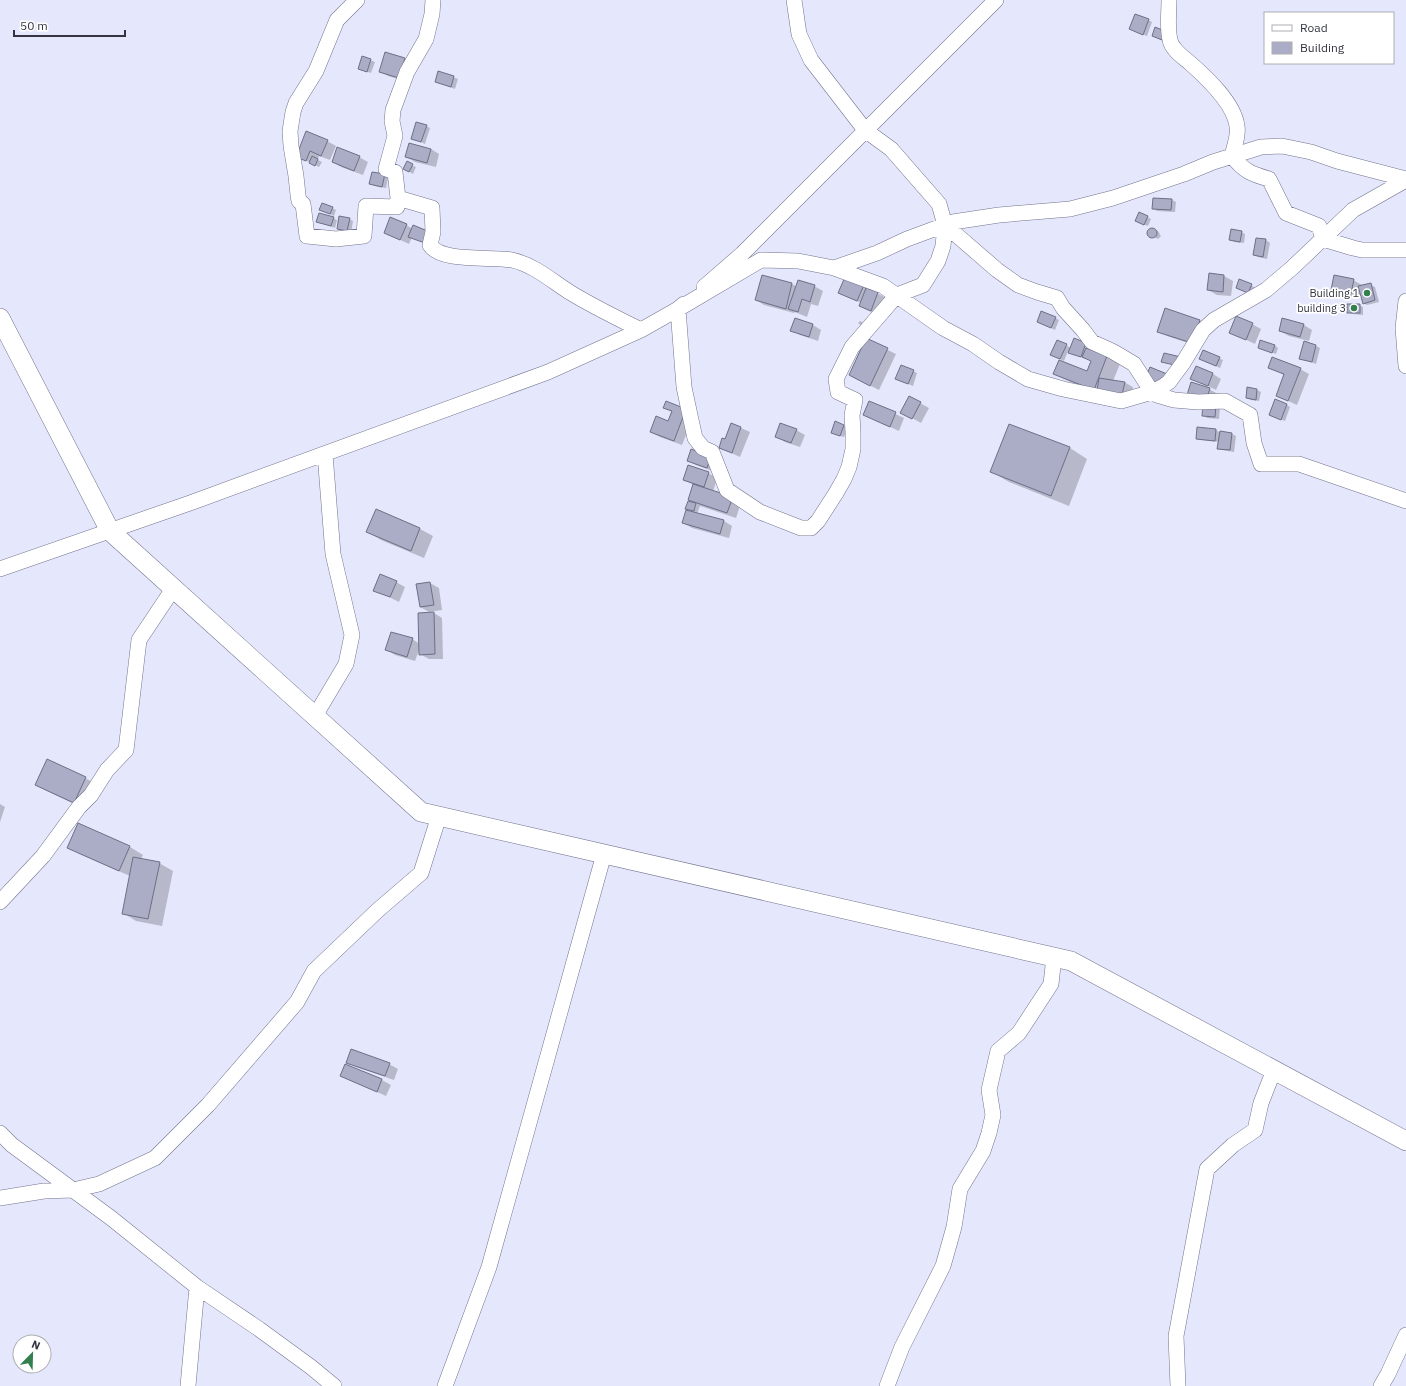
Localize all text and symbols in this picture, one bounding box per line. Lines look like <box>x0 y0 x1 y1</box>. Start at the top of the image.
scale bar <box>14 12 125 38</box>
legend <box>1264 12 1394 64</box>
text: 50 m <box>20 18 48 33</box>
text: Road <box>1300 20 1328 35</box>
text: Building <box>1300 40 1345 55</box>
place label: Building 1 <box>1309 286 1359 300</box>
marker: Building 1 <box>1362 288 1372 298</box>
place label: building 3 <box>1297 301 1346 315</box>
marker: building 3 <box>1349 303 1359 313</box>
north arrow <box>12 1334 52 1374</box>
text: N <box>30 1337 42 1353</box>

